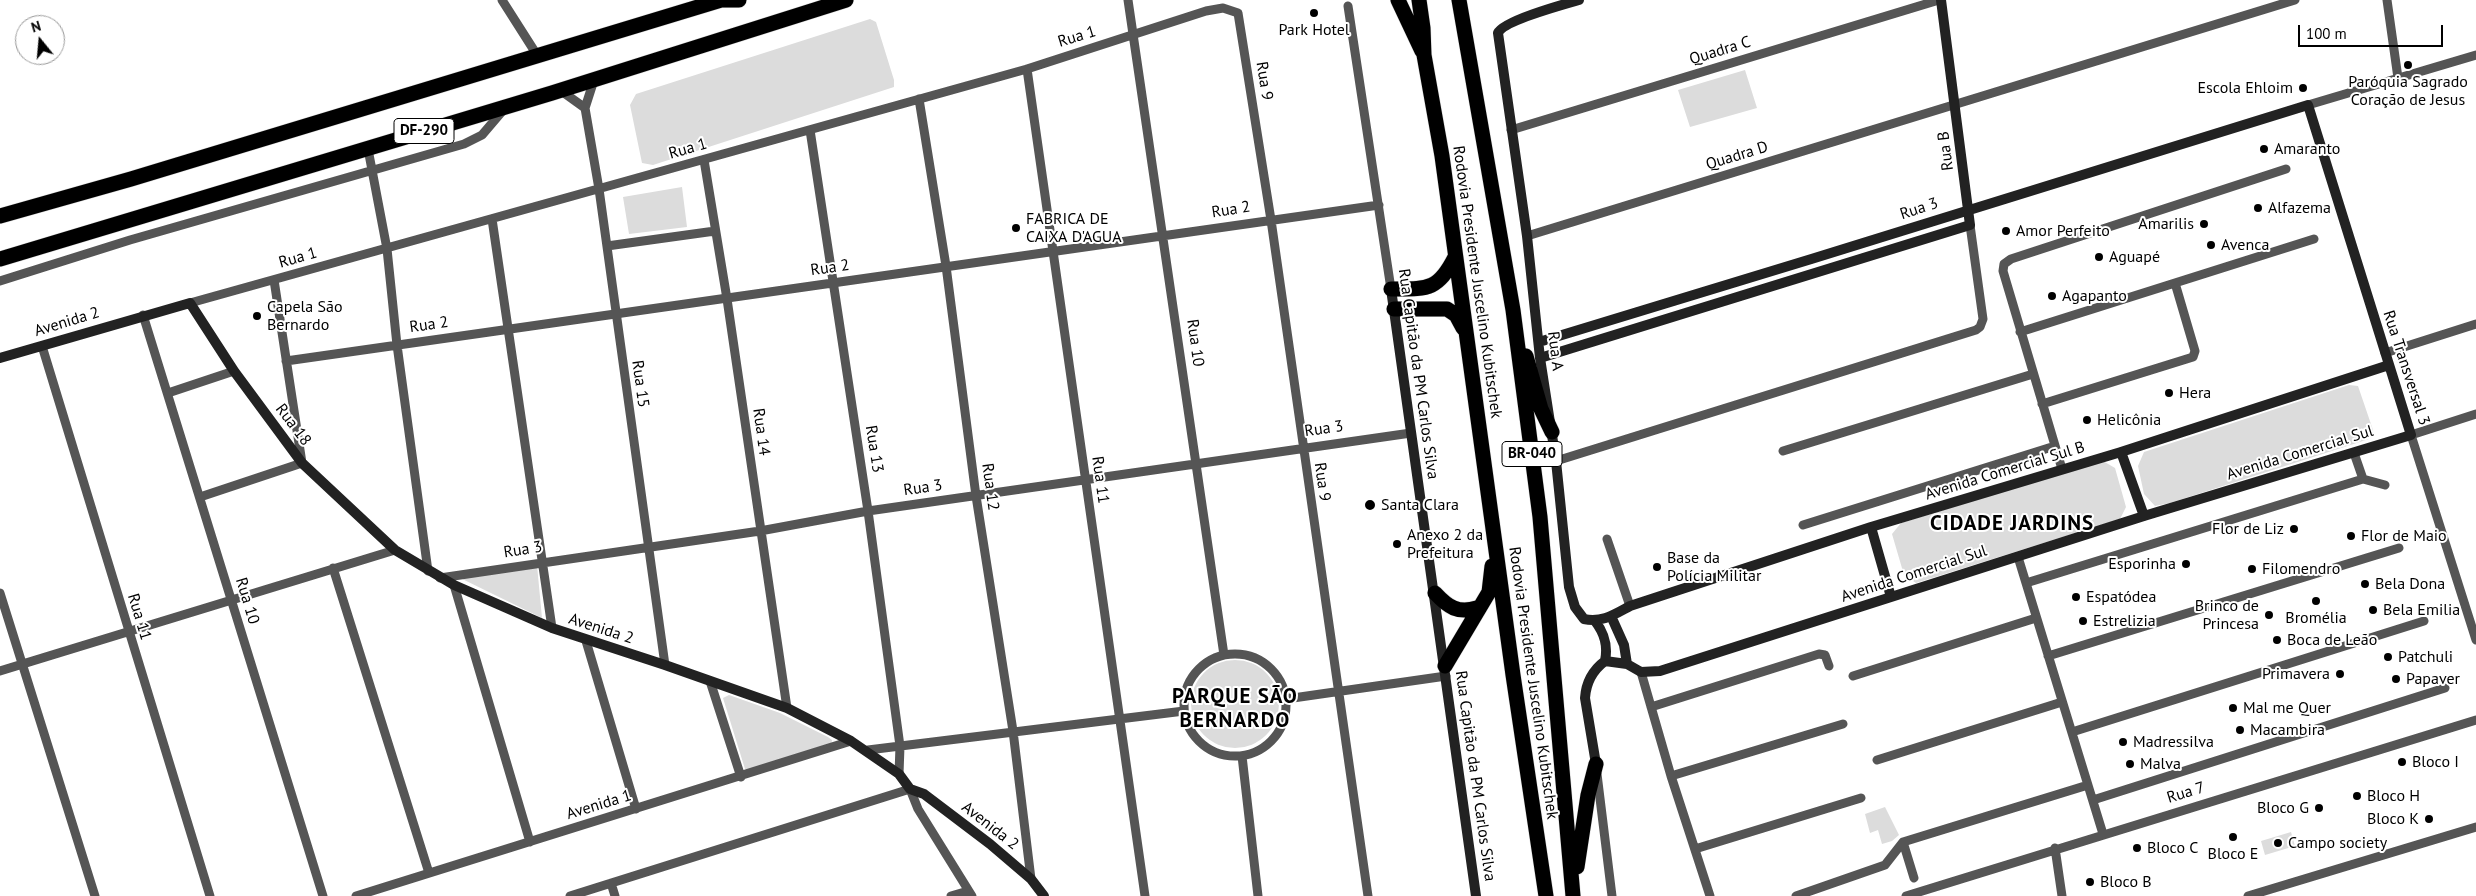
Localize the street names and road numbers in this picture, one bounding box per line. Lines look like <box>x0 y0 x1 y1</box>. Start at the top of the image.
street label: Rua 1 <box>1056 22 1098 52</box>
street label: Quadra C <box>1687 33 1753 69</box>
street label: Rua 9 <box>1251 60 1277 102</box>
road number: DF-290 <box>394 118 454 144</box>
street label: Rua B <box>1934 130 1958 172</box>
street label: Rua 1 <box>667 134 709 164</box>
street label: Quadra D <box>1703 137 1771 175</box>
street label: Rodovia Presidente Juscelino Kubitschek <box>1448 145 1506 419</box>
street label: Rua 3 <box>1898 194 1940 224</box>
street label: Rua 2 <box>1210 197 1252 223</box>
street label: Rua 1 <box>277 243 319 273</box>
street label: Rua 2 <box>809 256 851 280</box>
street label: Rua Capitão da PM Carlos Silva <box>1394 267 1442 481</box>
street label: Avenida 2 <box>32 303 102 341</box>
street label: Rua Transversal 3 <box>2378 308 2434 428</box>
street label: Rua 2 <box>408 313 450 337</box>
street label: Rua 10 <box>1182 318 1208 368</box>
street label: Rua A <box>1543 330 1567 372</box>
street label: Rua 15 <box>627 359 653 409</box>
street label: Rua 18 <box>271 400 315 450</box>
street label: Rua 14 <box>748 407 774 457</box>
street label: Rua 3 <box>1303 417 1345 441</box>
street label: Avenida Comercial Sul <box>2224 422 2376 484</box>
street label: Rua 13 <box>861 424 887 474</box>
street label: Avenida Comercial Sul B <box>1923 438 2087 504</box>
road number: BR-040 <box>1502 442 1562 466</box>
street label: Rua 11 <box>1087 455 1113 505</box>
street label: Rua 9 <box>1310 461 1334 503</box>
street label: Rua 12 <box>977 462 1003 512</box>
street label: Rua 3 <box>902 476 944 500</box>
street label: Rua 3 <box>502 537 544 563</box>
street label: Avenida Comercial Sul <box>1839 541 1989 607</box>
street label: Rodovia Presidente Juscelino Kubitschek <box>1504 546 1562 820</box>
street label: Rua 10 <box>231 575 263 627</box>
street label: Rua 11 <box>123 591 155 643</box>
street label: Avenida 2 <box>566 610 636 648</box>
street label: Rua Capitão da PM Carlos Silva <box>1451 669 1499 883</box>
street label: Rua 7 <box>2165 778 2207 808</box>
street label: Avenida 1 <box>564 786 634 824</box>
street label: Avenida 2 <box>958 798 1022 854</box>

